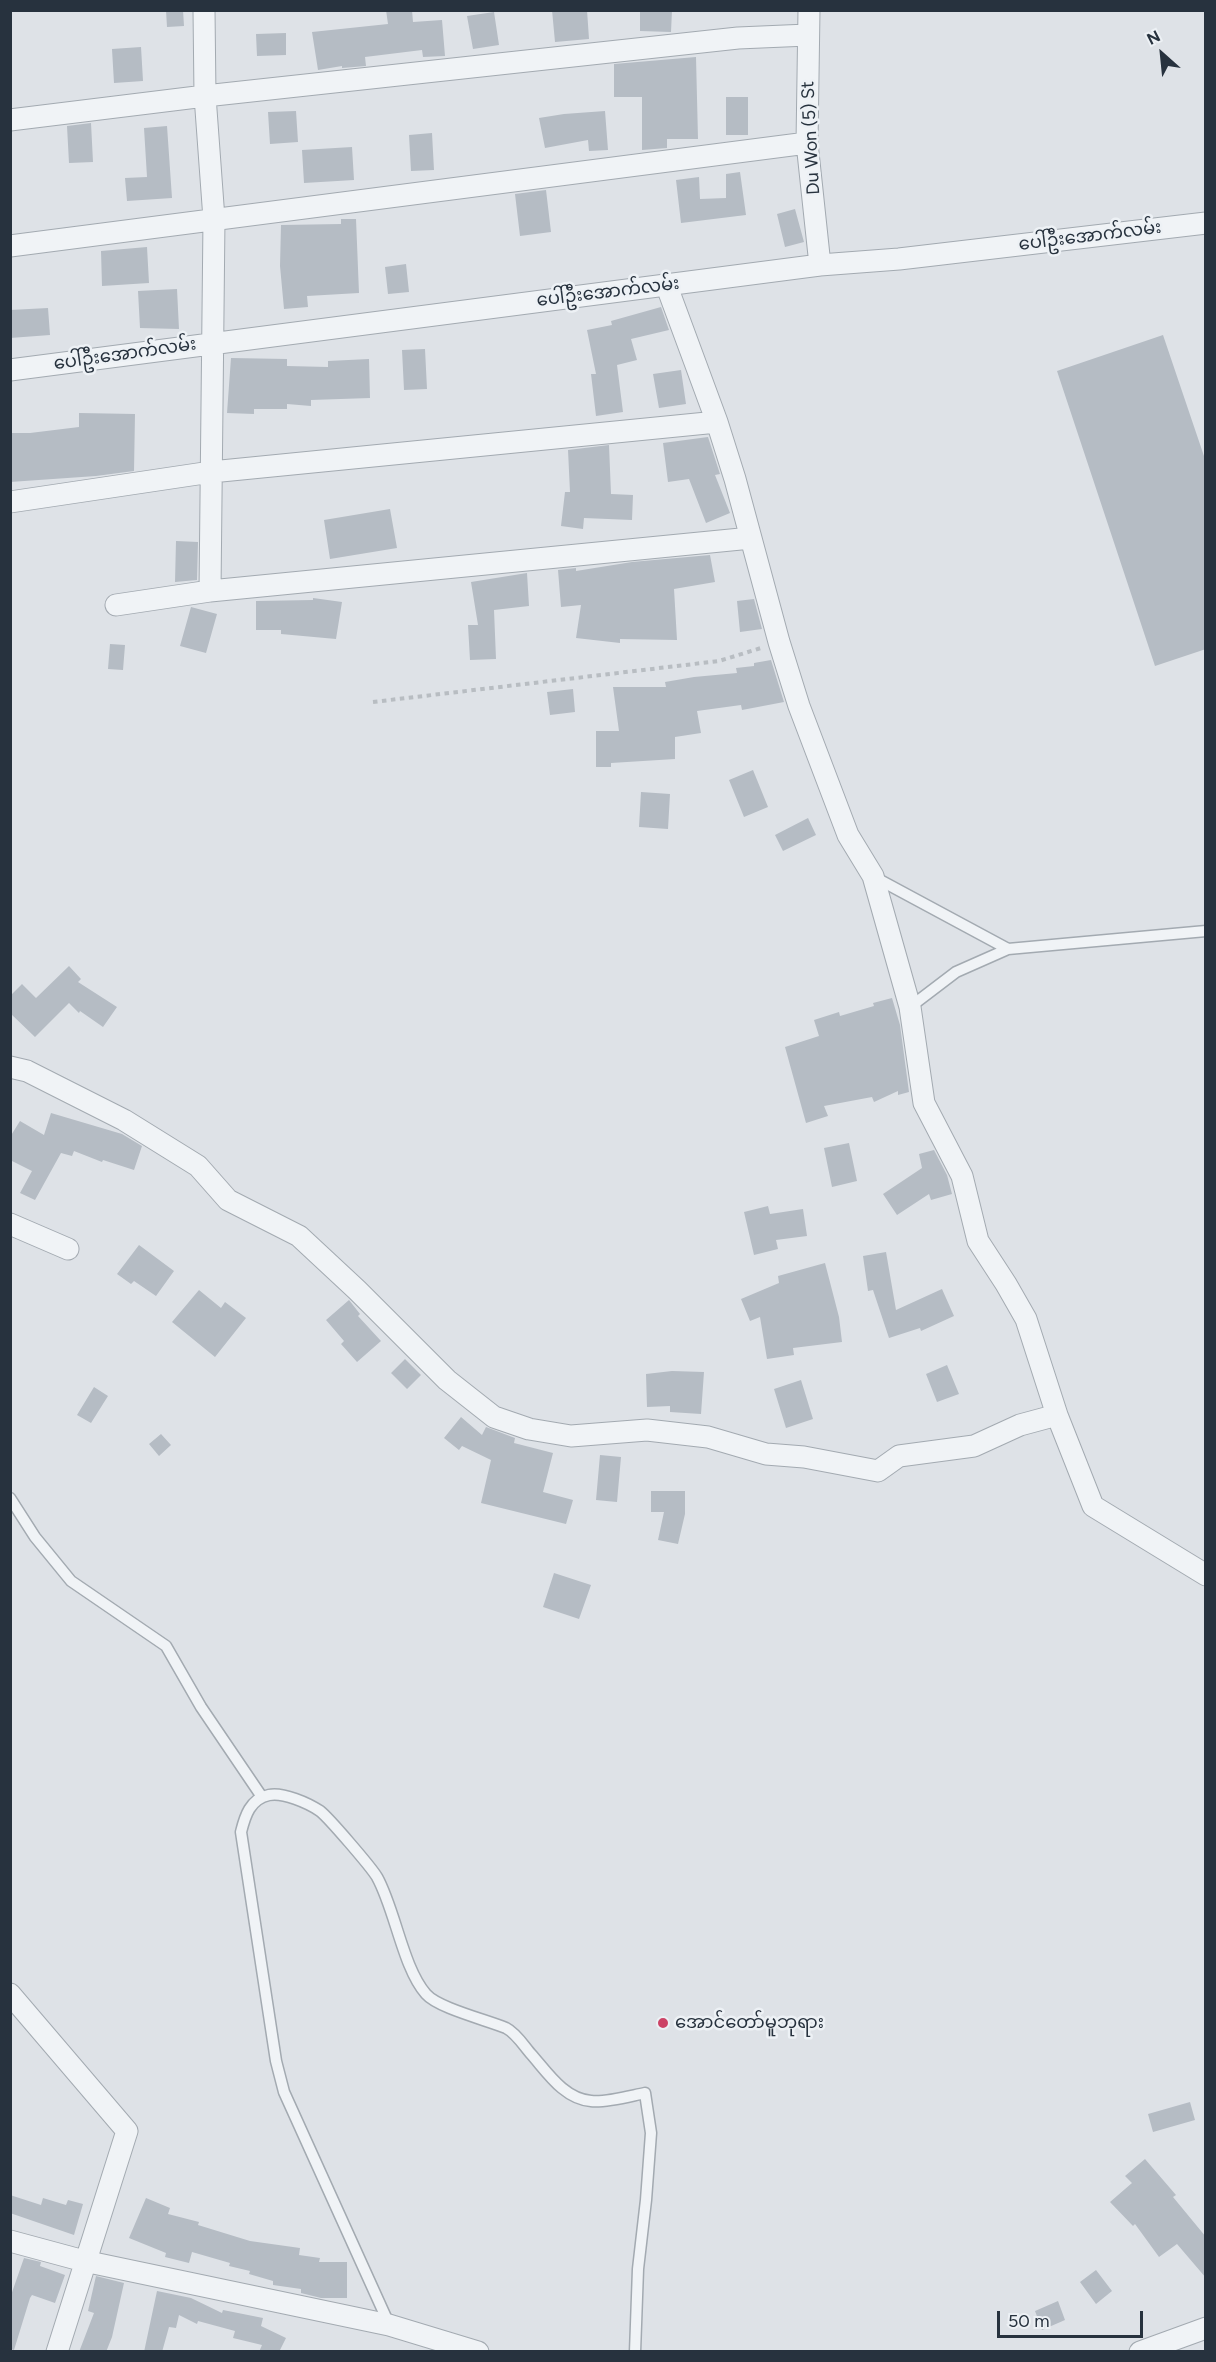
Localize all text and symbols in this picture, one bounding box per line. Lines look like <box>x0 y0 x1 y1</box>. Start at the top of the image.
north arrow <box>1132 24 1192 84</box>
text: N <box>1144 26 1163 49</box>
street label: Du Won (5) St <box>797 81 825 195</box>
street label: ပေါ်ဦးအောက်လမ်း <box>1017 217 1163 255</box>
street label: ပေါ်ဦးအောက်လမ်း <box>535 273 681 311</box>
street label: ပေါ်ဦးအောက်လမ်း <box>52 333 198 375</box>
place label: အောင်တော်မူဘုရား <box>675 2012 824 2034</box>
marker: အောင်တော်မူဘုရား <box>656 2016 670 2030</box>
scale bar <box>1000 2299 1146 2337</box>
text: 50 m <box>1008 2310 1050 2332</box>

